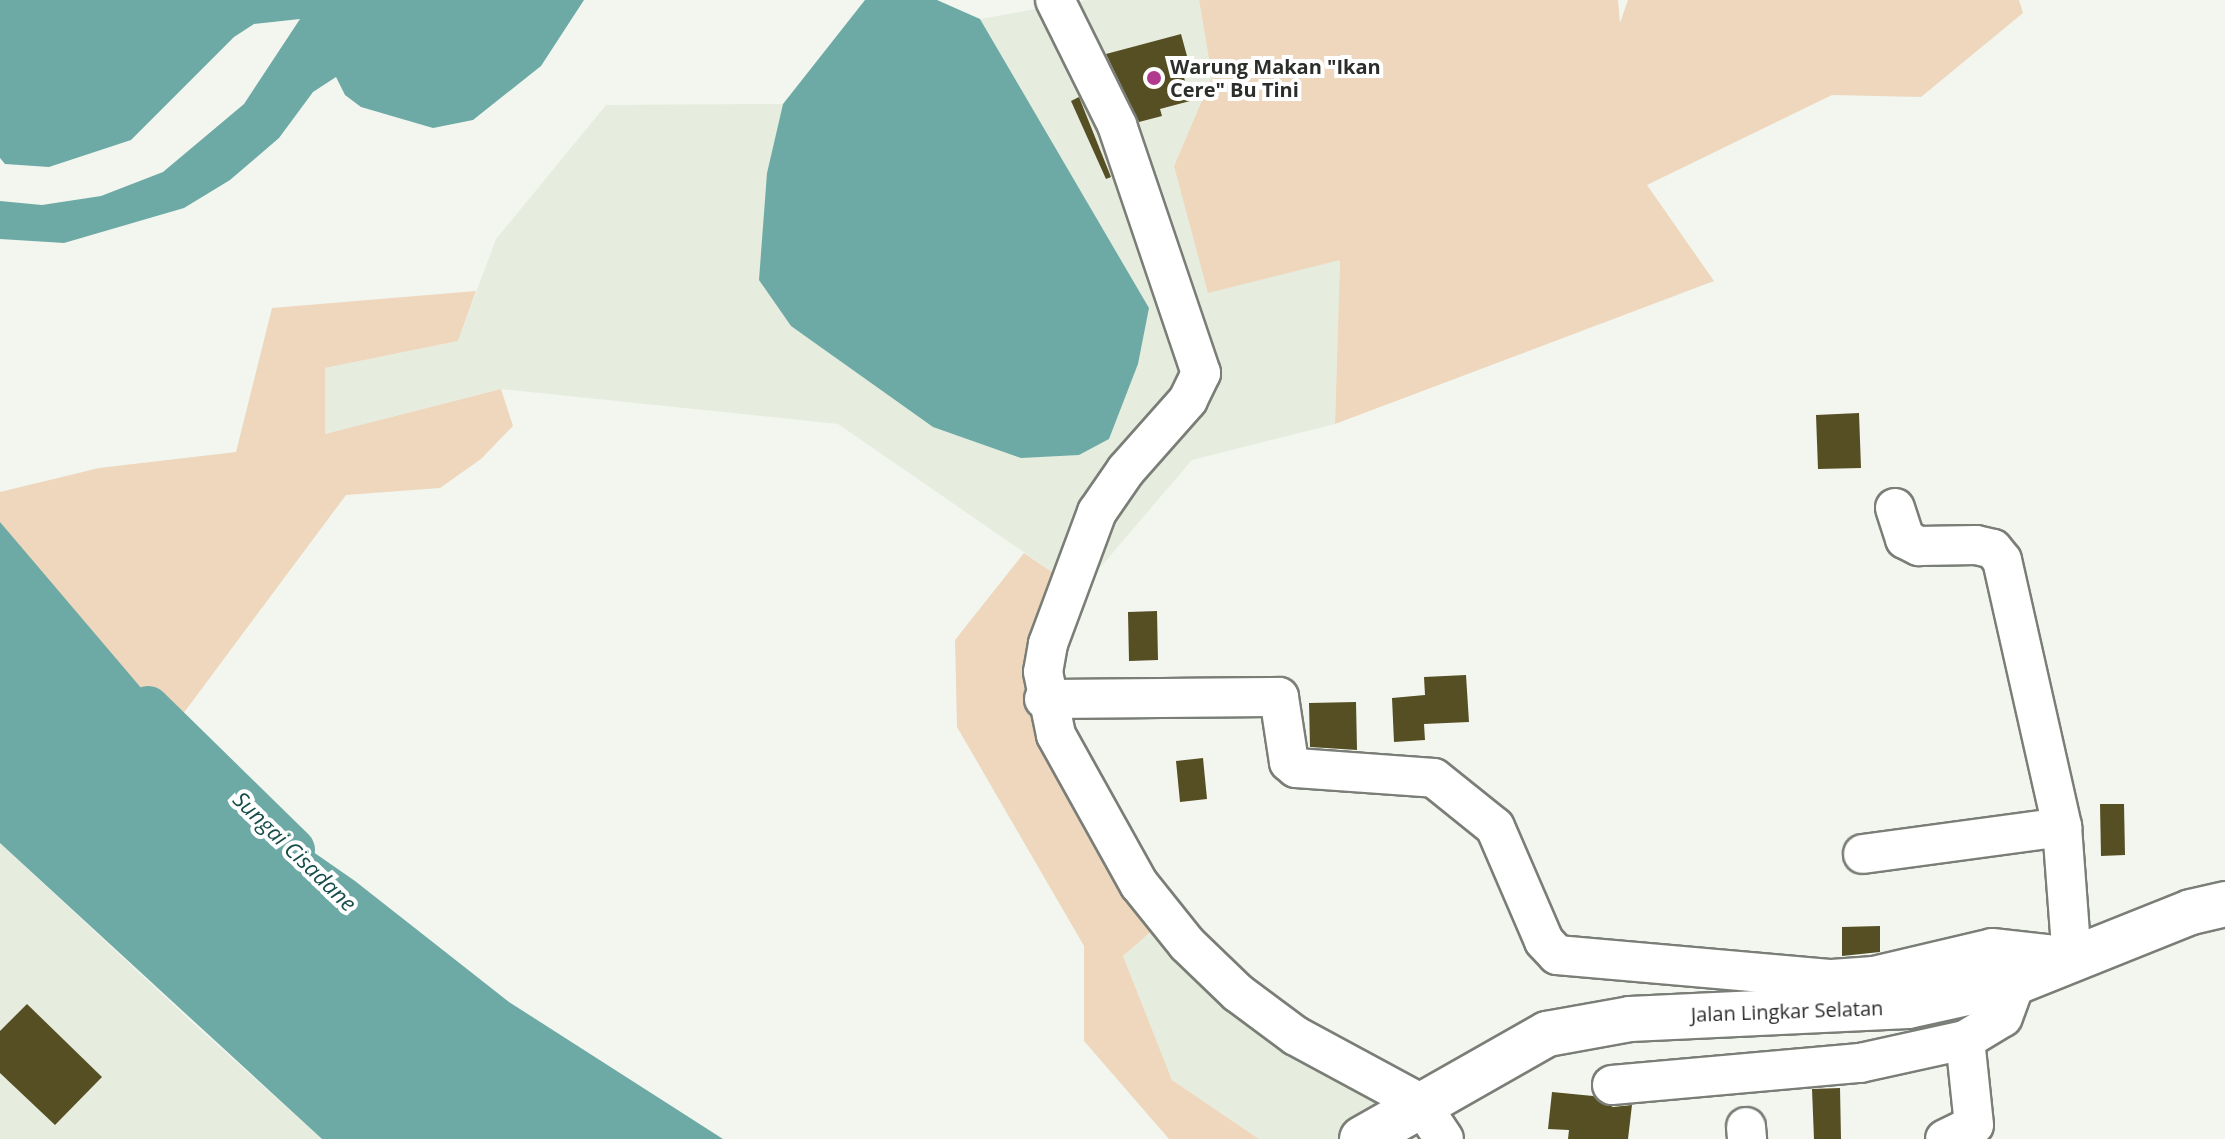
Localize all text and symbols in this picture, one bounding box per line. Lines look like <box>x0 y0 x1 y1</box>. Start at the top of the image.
place label: Warung Makan "Ikan Cere" Bu Tini <box>1170 54 1381 101</box>
marker: Warung Makan "Ikan Cere" Bu Tini <box>1145 69 1163 87</box>
water label: Sungai Cisadane <box>228 786 362 916</box>
street label: Jalan Lingkar Selatan <box>1690 996 1884 1026</box>

